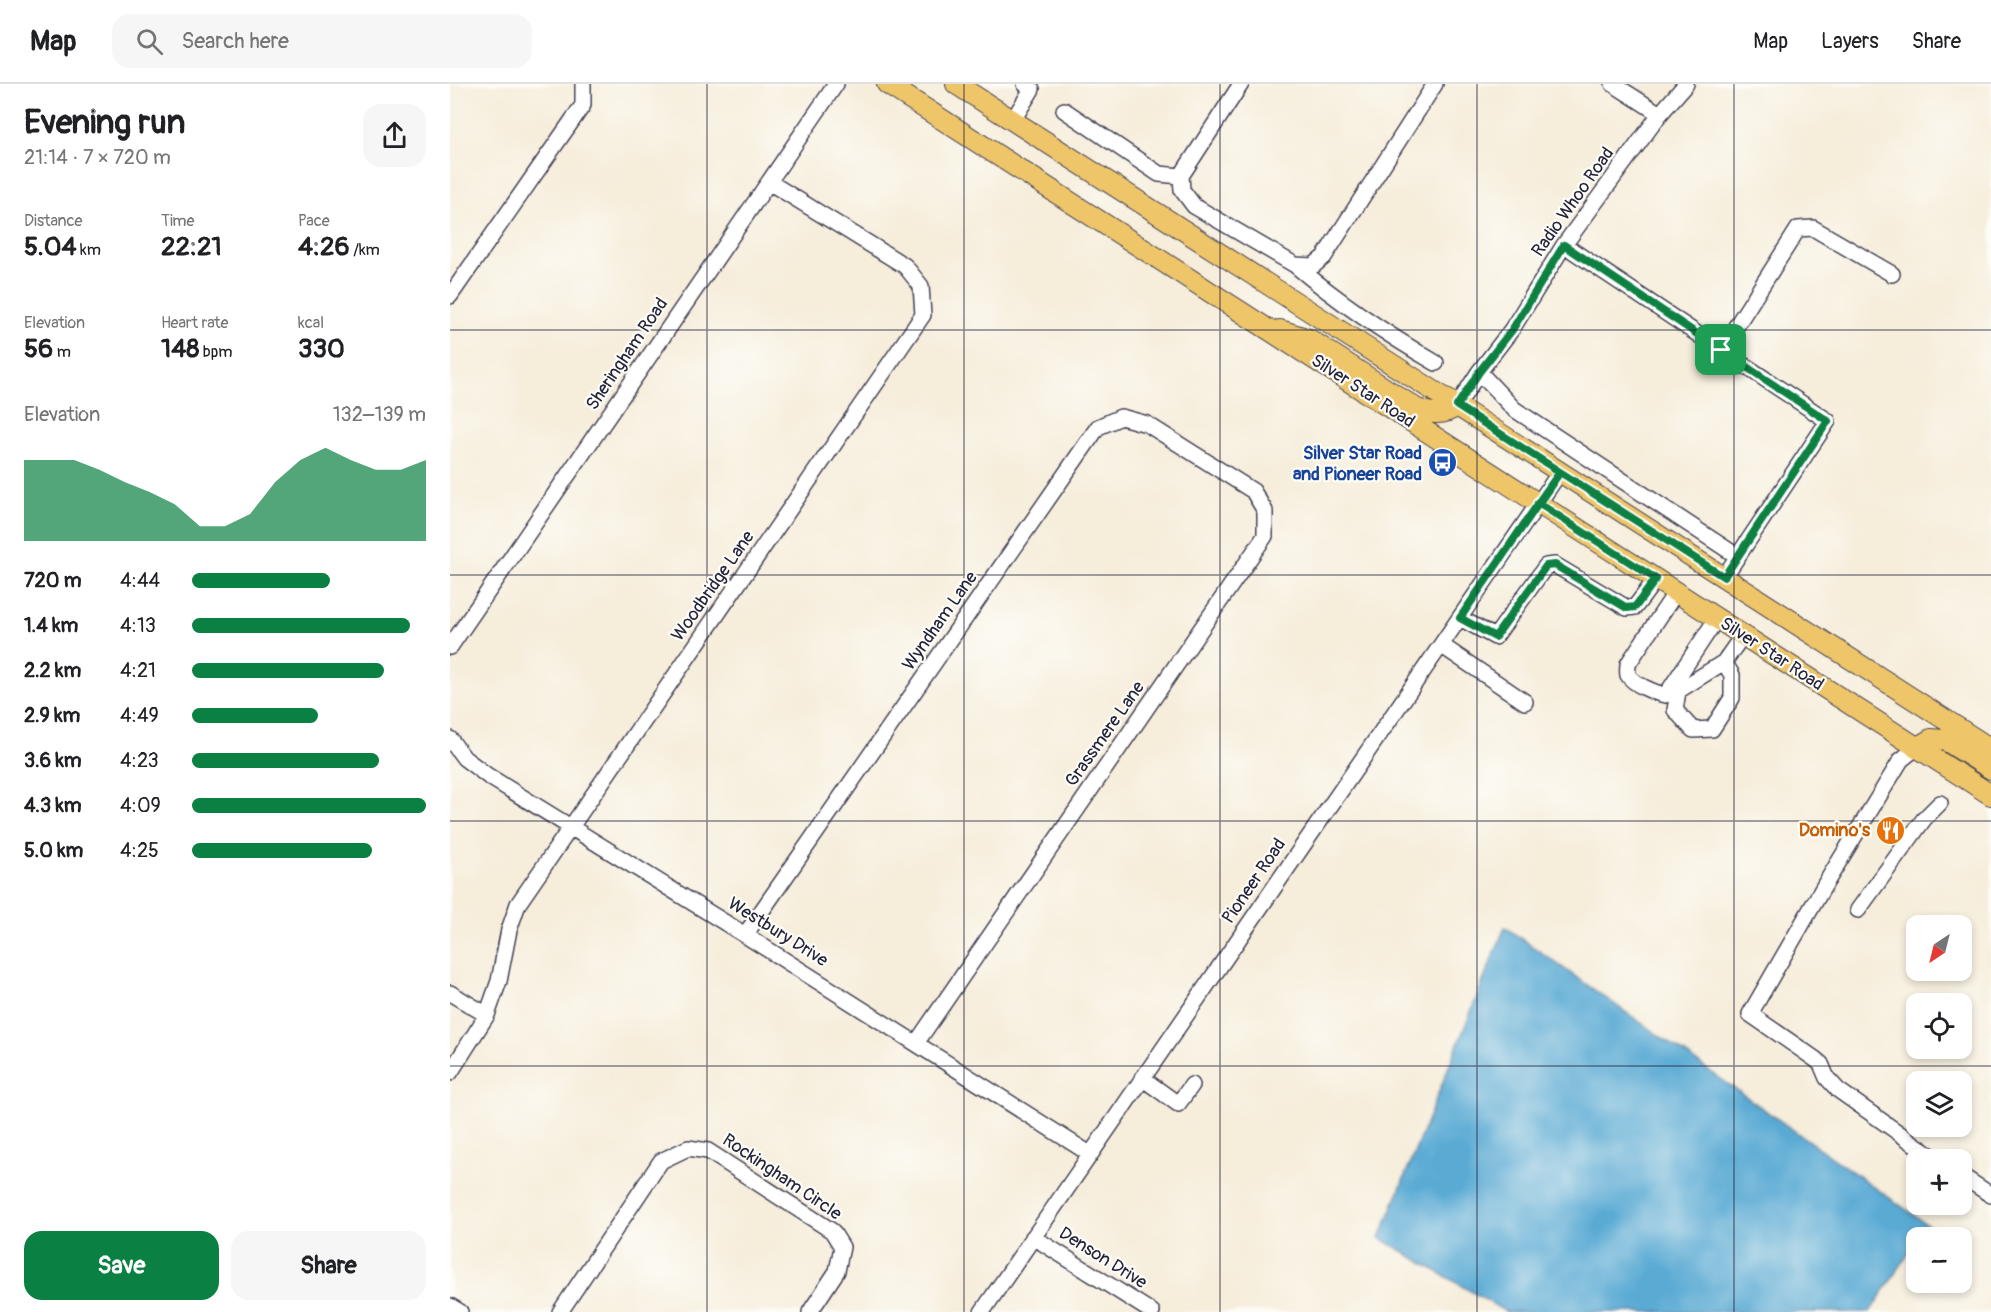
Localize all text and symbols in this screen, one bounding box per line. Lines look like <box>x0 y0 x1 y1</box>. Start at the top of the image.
search box <box>112 14 532 68</box>
text: Map <box>30 24 76 59</box>
icon: search <box>133 25 166 58</box>
text: Search here <box>181 27 289 55</box>
text: Map <box>1753 28 1788 55</box>
text: Layers <box>1821 28 1879 55</box>
text: Share <box>1912 28 1961 55</box>
text: Evening run <box>24 102 185 143</box>
button: share <box>363 104 426 167</box>
street label: Radio Whoo Road <box>1527 143 1619 261</box>
text: 21:14 · 7 × 720 m <box>24 145 171 170</box>
text: Distance <box>24 211 83 231</box>
text: Time <box>161 211 194 231</box>
text: Pace <box>298 211 330 231</box>
text: 5.04 <box>24 231 77 263</box>
text: 22:21 <box>161 231 222 263</box>
text: 4:26 <box>298 231 350 263</box>
text: km <box>77 240 101 260</box>
text: /km <box>350 240 380 260</box>
street label: Sheringham Road <box>581 293 673 415</box>
text: Elevation <box>24 313 85 333</box>
text: Heart rate <box>161 313 228 333</box>
text: kcal <box>298 313 324 333</box>
pin <box>1695 324 1746 375</box>
text: 56 <box>24 333 53 365</box>
text: 148 <box>161 333 199 365</box>
text: 330 <box>298 333 345 365</box>
icon: arrive <box>1704 333 1737 366</box>
text: m <box>53 342 71 362</box>
text: bpm <box>199 342 232 362</box>
street label: Silver Star Road <box>1307 349 1419 433</box>
text: Elevation <box>24 402 100 427</box>
text: 132–139 m <box>333 402 426 427</box>
place label: Silver Star Road and Pioneer Road <box>1293 442 1422 486</box>
bus stop icon: Silver Star Road and Pioneer Road <box>1427 447 1459 479</box>
street label: Woodbridge Lane <box>666 526 760 646</box>
street label: Wyndham Lane <box>897 567 983 675</box>
text: 720 m <box>24 568 82 593</box>
text: 4:44 <box>120 568 160 593</box>
street label: Silver Star Road <box>1716 612 1828 696</box>
text: 1.4 km <box>24 613 78 638</box>
text: 4:13 <box>120 613 156 638</box>
text: 2.2 km <box>24 658 81 683</box>
text: 4:21 <box>120 658 156 683</box>
street label: Grassmere Lane <box>1060 677 1150 791</box>
text: 2.9 km <box>24 703 80 728</box>
text: 4:49 <box>120 703 159 728</box>
text: 3.6 km <box>24 748 82 773</box>
text: 4:23 <box>120 748 159 773</box>
text: 4.3 km <box>24 793 82 818</box>
text: 4:09 <box>120 793 161 818</box>
restaurant icon: Domino's <box>1875 814 1907 846</box>
place label: Domino's <box>1799 819 1871 842</box>
street label: Pioneer Road <box>1217 834 1291 928</box>
text: 5.0 km <box>24 838 83 863</box>
text: 4:25 <box>120 838 159 863</box>
street label: Westbury Drive <box>724 892 832 972</box>
north arrow <box>1906 915 1972 981</box>
map controls <box>1906 915 1972 1293</box>
button: locate <box>1906 993 1972 1059</box>
button: layers <box>1906 1071 1972 1137</box>
street label: Rockingham Circle <box>718 1129 846 1225</box>
button: + <box>1906 1149 1972 1215</box>
street label: Denson Drive <box>1055 1222 1151 1294</box>
button: − <box>1906 1227 1972 1293</box>
button: Save <box>24 1231 219 1300</box>
button: Share <box>231 1231 426 1300</box>

